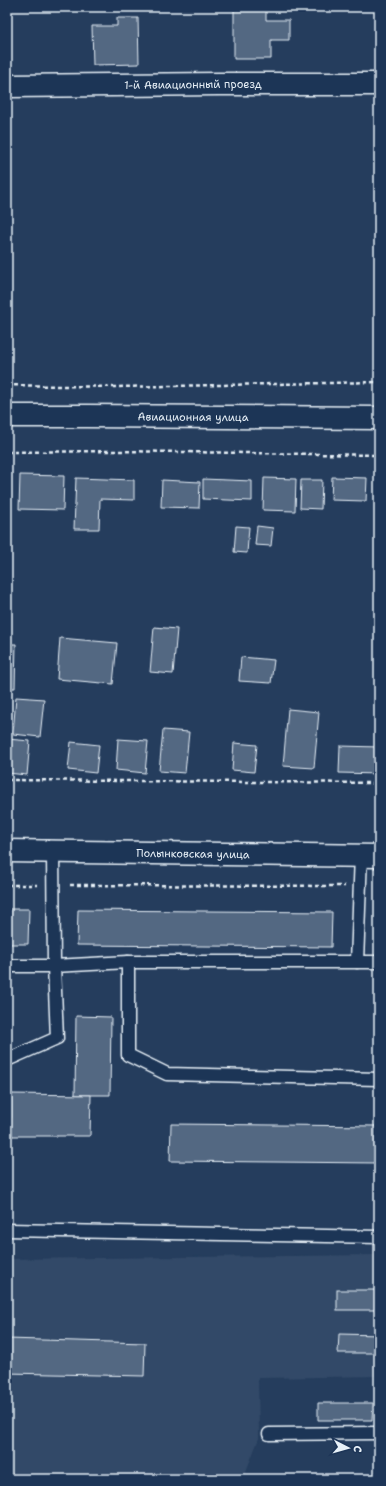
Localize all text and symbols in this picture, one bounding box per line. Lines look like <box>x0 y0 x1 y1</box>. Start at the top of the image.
street label: 1-й Авиационный проезд <box>124 76 262 92</box>
street label: Авиационная улица <box>137 409 249 425</box>
street label: Полынковская улица <box>136 845 250 862</box>
north arrow <box>328 1428 368 1468</box>
text: С <box>350 1445 365 1453</box>

